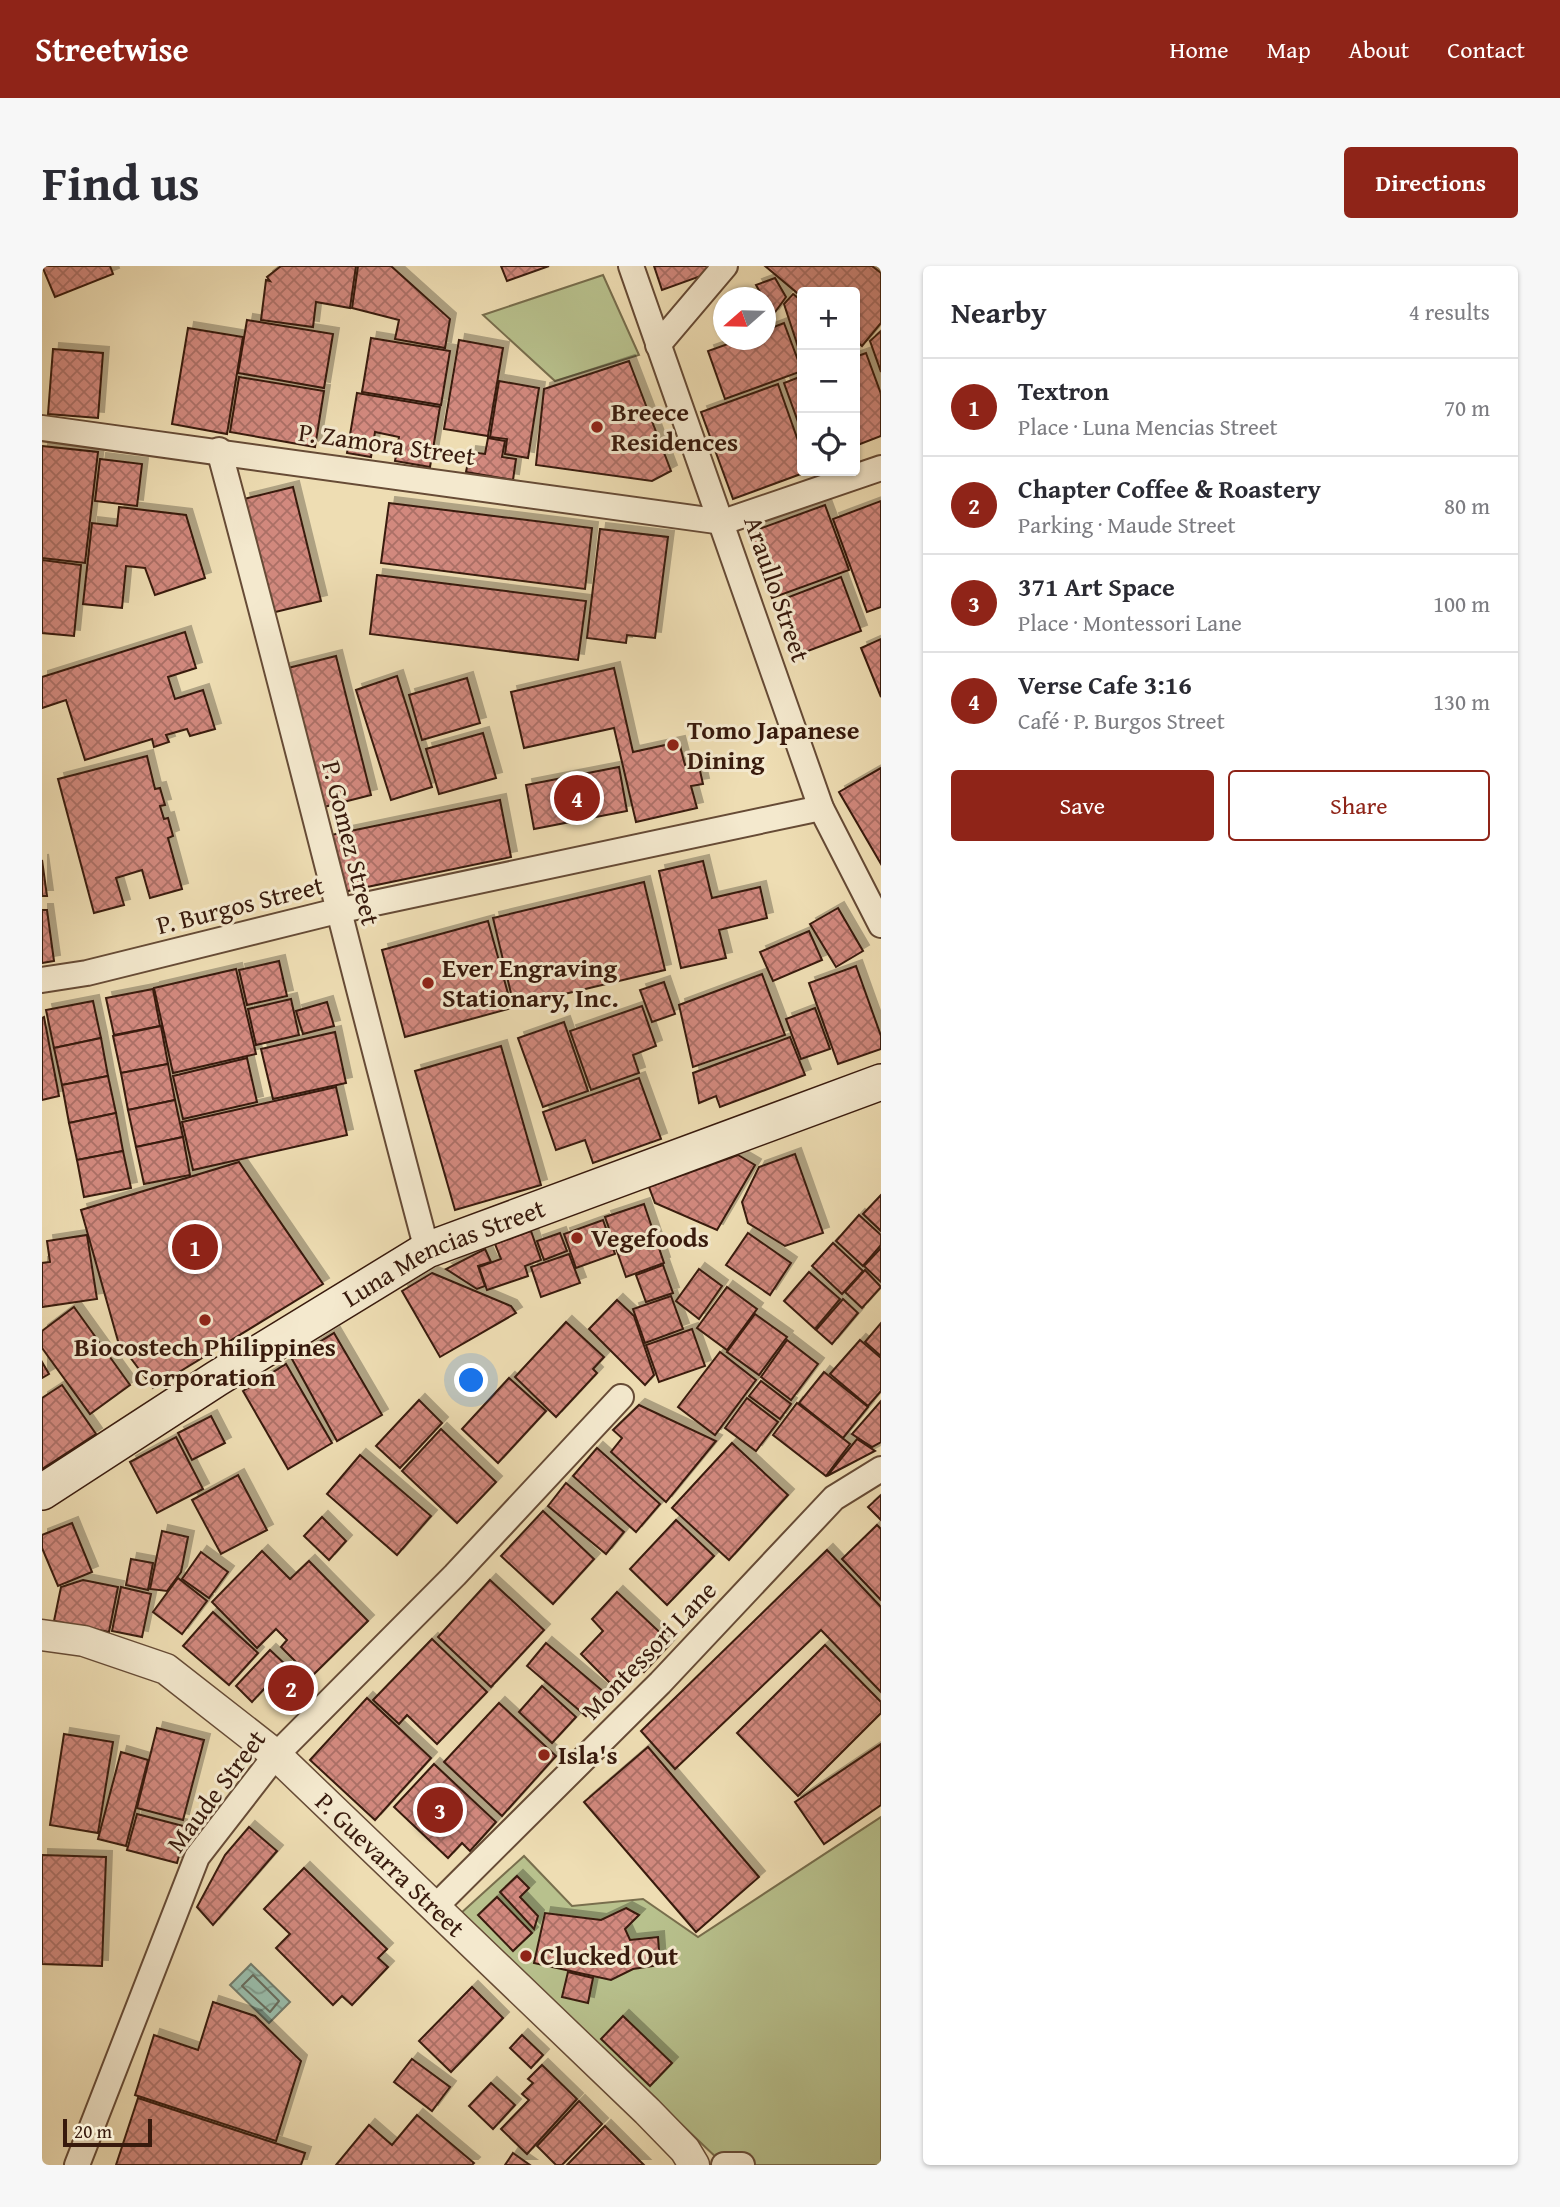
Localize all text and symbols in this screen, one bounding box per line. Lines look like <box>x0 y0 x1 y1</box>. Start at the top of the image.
text: Streetwise <box>35 25 189 73</box>
text: Home <box>1170 32 1229 67</box>
text: Map <box>1267 32 1311 67</box>
text: About <box>1349 32 1409 67</box>
text: Contact <box>1447 32 1525 67</box>
text: Find us <box>42 146 200 218</box>
button: Directions <box>1344 147 1518 218</box>
north arrow <box>713 287 776 350</box>
map controls <box>797 287 860 476</box>
button: + <box>797 287 860 350</box>
text: Nearby <box>951 290 1047 334</box>
text: 4 results <box>1409 295 1490 328</box>
button: − <box>797 350 860 413</box>
text: Textron <box>1018 371 1109 410</box>
text: 1 <box>968 391 980 424</box>
text: 70 m <box>1444 391 1490 424</box>
place label: Breece Residences <box>611 392 738 461</box>
text: Place · Luna Mencias Street <box>1018 410 1278 443</box>
street label: P. Zamora Street <box>296 412 478 475</box>
button: locate <box>797 413 860 476</box>
marker: Breece Residences <box>589 419 605 435</box>
text: Chapter Coffee & Roastery <box>1018 469 1321 508</box>
text: 2 <box>968 489 980 522</box>
text: 80 m <box>1444 489 1490 522</box>
text: Parking · Maude Street <box>1018 508 1236 541</box>
street label: Araullo Street <box>734 511 821 667</box>
text: 371 Art Space <box>1018 567 1175 606</box>
text: 3 <box>968 587 980 620</box>
text: 100 m <box>1433 587 1490 620</box>
text: Place · Montessori Lane <box>1018 606 1242 639</box>
text: Verse Cafe 3:16 <box>1018 665 1192 704</box>
text: 4 <box>968 685 980 718</box>
text: 130 m <box>1433 685 1490 718</box>
text: Café · P. Burgos Street <box>1018 704 1225 737</box>
place label: Tomo Japanese Dining <box>687 710 860 779</box>
marker: Tomo Japanese Dining <box>665 737 681 753</box>
street label: P. Gomez Street <box>312 756 391 929</box>
button: Save <box>951 770 1214 841</box>
button: Share <box>1228 770 1490 841</box>
pin: 4 <box>554 772 600 824</box>
street label: P. Burgos Street <box>152 865 328 944</box>
place label: Ever Engraving Stationary, Inc. <box>442 948 619 1017</box>
marker: Ever Engraving Stationary, Inc. <box>420 975 436 991</box>
street label: Luna Mencias Street <box>335 1188 550 1316</box>
place label: Vegefoods <box>591 1218 709 1257</box>
pin: 1 <box>172 1221 218 1273</box>
marker: Vegefoods <box>569 1230 585 1246</box>
marker: Biocostech Philippines Corporation <box>197 1312 213 1328</box>
place label: Biocostech Philippines Corporation <box>74 1327 336 1396</box>
your location <box>454 1363 488 1397</box>
street label: Montessori Lane <box>572 1571 725 1728</box>
pin: 2 <box>268 1662 314 1714</box>
street label: Maude Street <box>156 1721 275 1860</box>
place label: Isla's <box>558 1735 618 1774</box>
marker: Isla's <box>536 1747 552 1763</box>
street label: P. Guevarra Street <box>307 1783 474 1946</box>
pin: 3 <box>417 1784 463 1836</box>
place label: Clucked Out <box>540 1936 678 1975</box>
marker: Clucked Out <box>518 1948 534 1964</box>
scale bar <box>63 2116 152 2148</box>
text: 20 m <box>74 2117 112 2145</box>

